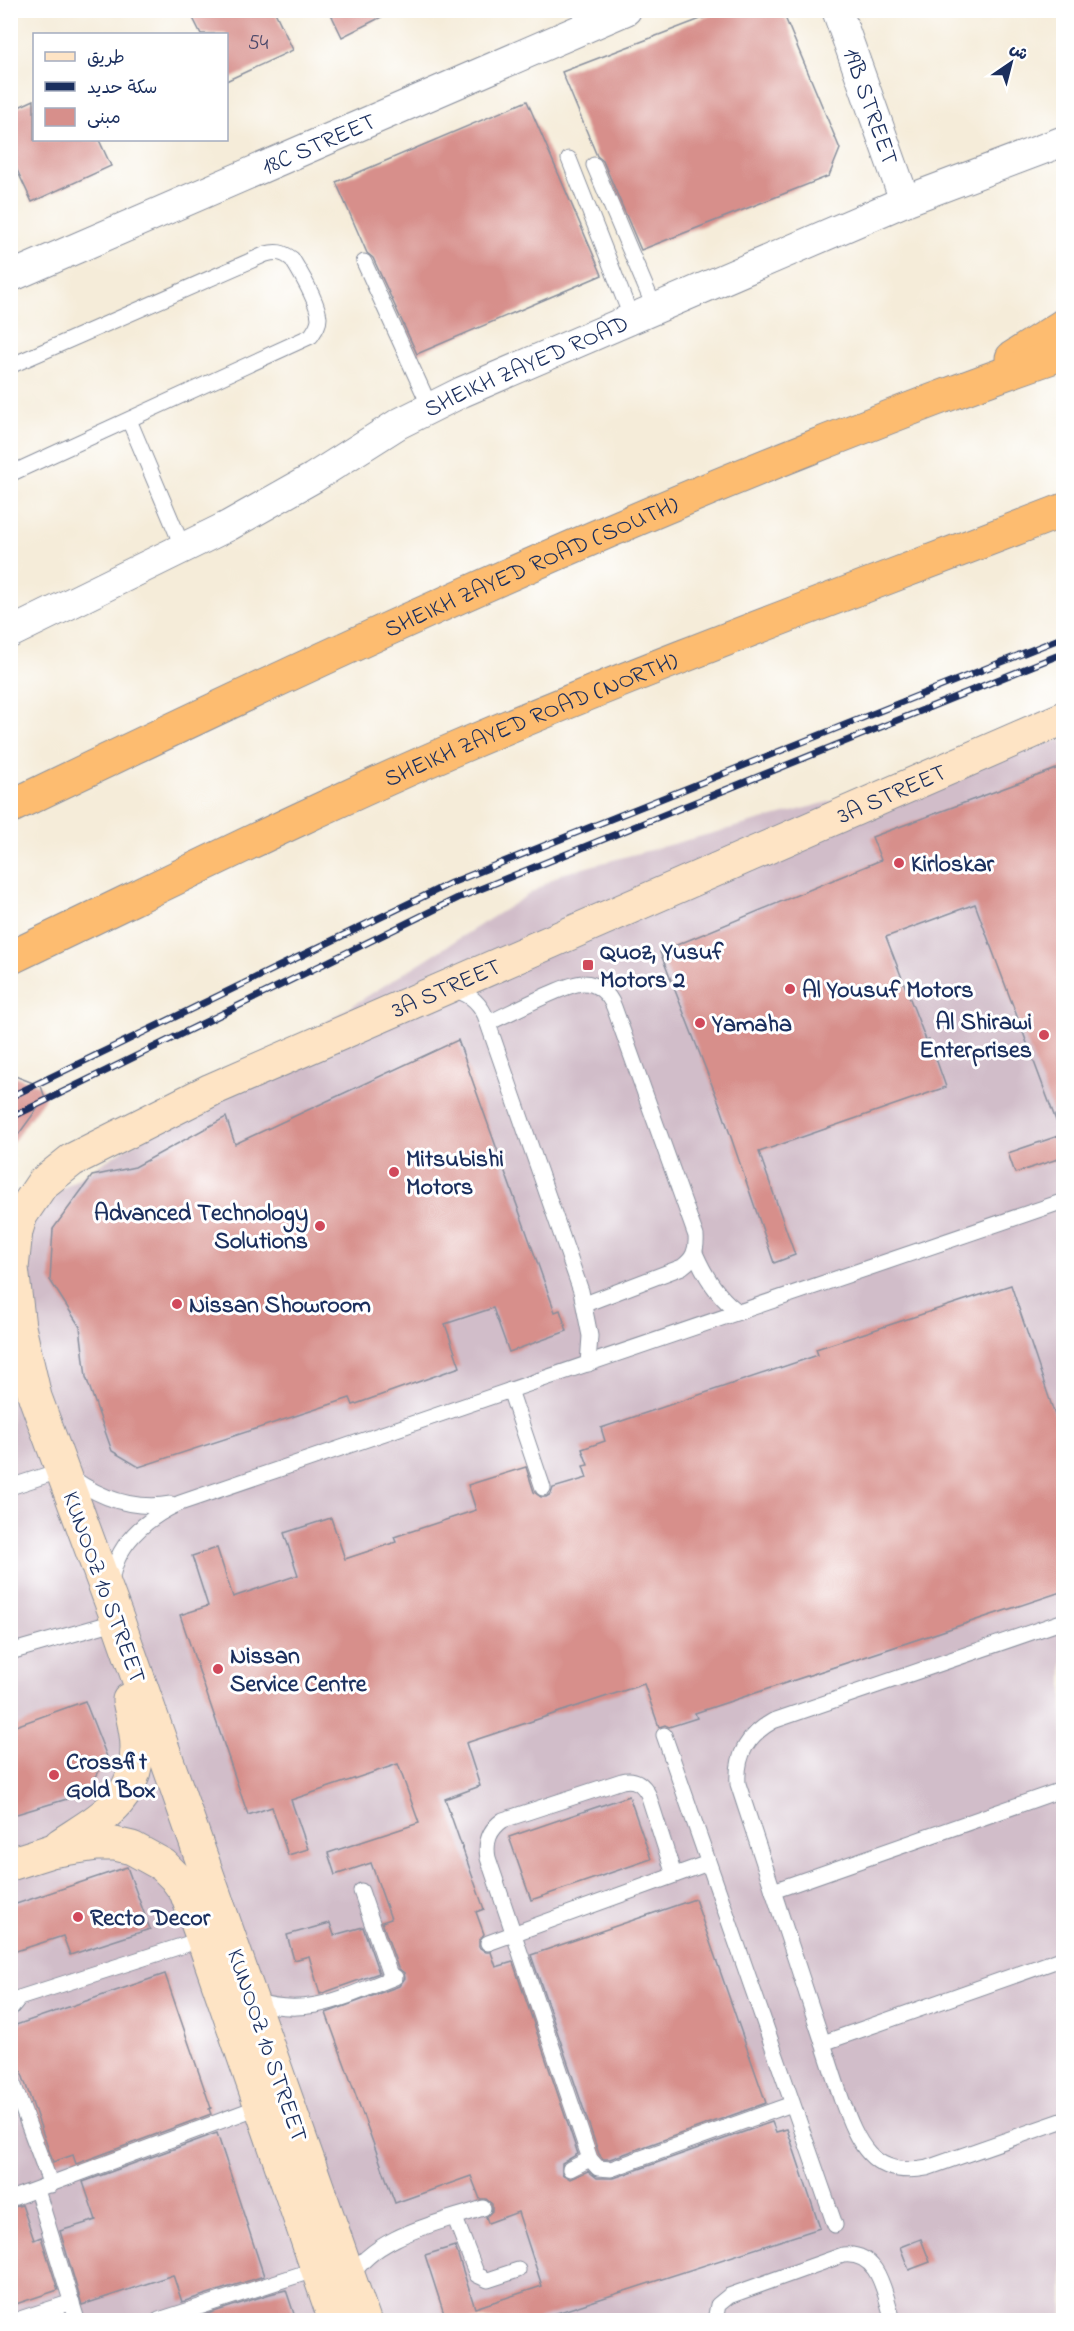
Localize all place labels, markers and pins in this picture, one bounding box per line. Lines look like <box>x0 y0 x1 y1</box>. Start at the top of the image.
place label: Kirloskar <box>911 848 995 883</box>
marker: Kirloskar <box>892 856 906 870</box>
place label: Quoz, Yusuf Motors 2 <box>600 936 724 999</box>
marker: Quoz, Yusuf Motors 2 <box>581 958 595 972</box>
place label: Al Yousuf Motors <box>802 974 974 1009</box>
marker: Al Yousuf Motors <box>783 982 797 996</box>
place label: Al Shirawi Enterprises <box>919 1006 1032 1069</box>
place label: Yamaha <box>711 1008 792 1043</box>
marker: Yamaha <box>693 1016 707 1030</box>
marker: Al Shirawi Enterprises <box>1037 1028 1051 1042</box>
place label: Mitsubishi Motors <box>406 1143 504 1206</box>
marker: Mitsubishi Motors <box>387 1165 401 1179</box>
place label: Advanced Technology Solutions <box>94 1197 308 1260</box>
marker: Advanced Technology Solutions <box>313 1219 327 1233</box>
place label: Nissan Showroom <box>189 1289 371 1324</box>
marker: Nissan Showroom <box>170 1297 184 1311</box>
place label: Nissan Service Centre <box>230 1640 368 1703</box>
marker: Nissan Service Centre <box>211 1662 225 1676</box>
place label: Crossfit Gold Box <box>66 1746 156 1809</box>
marker: Crossfit Gold Box <box>47 1768 61 1782</box>
place label: Recto Decor <box>90 1902 211 1937</box>
marker: Recto Decor <box>71 1910 85 1924</box>

